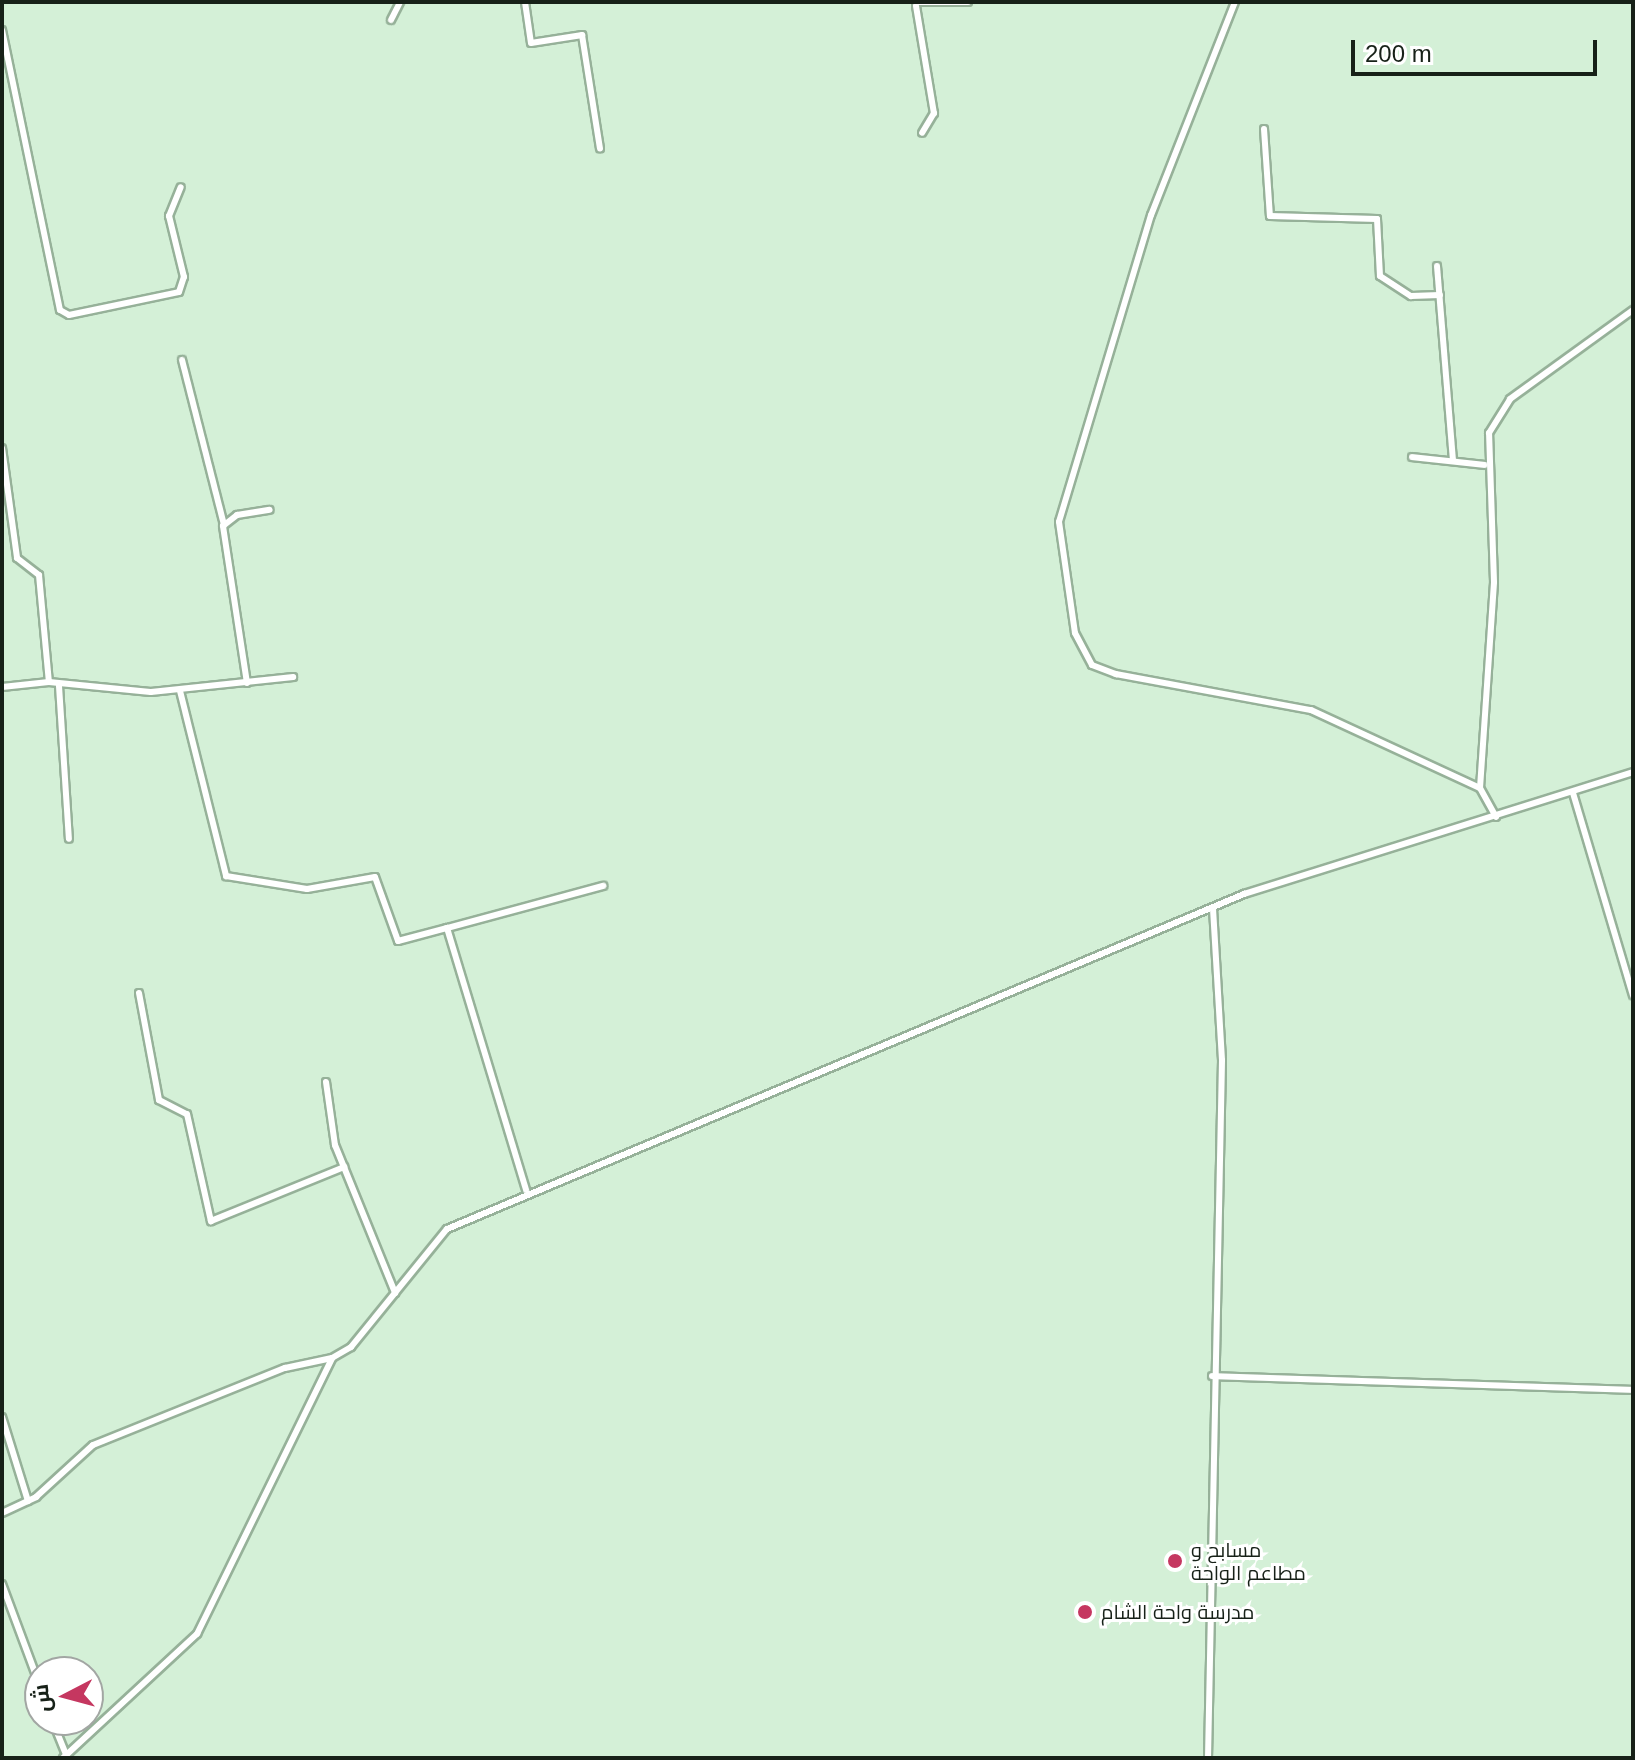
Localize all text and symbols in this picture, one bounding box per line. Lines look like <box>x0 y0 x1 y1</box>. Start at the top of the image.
scale bar <box>1355 24 1601 74</box>
text: 200 m <box>1365 40 1432 67</box>
place label: مسابح و مطاعم الواحة <box>1191 1538 1306 1585</box>
marker: مسابح و مطاعم الواحة <box>1166 1552 1184 1570</box>
place label: مدرسة واحة الشام <box>1101 1600 1254 1624</box>
marker: مدرسة واحة الشام <box>1076 1603 1094 1621</box>
north arrow <box>24 1656 104 1736</box>
text: ش <box>28 1683 56 1714</box>

